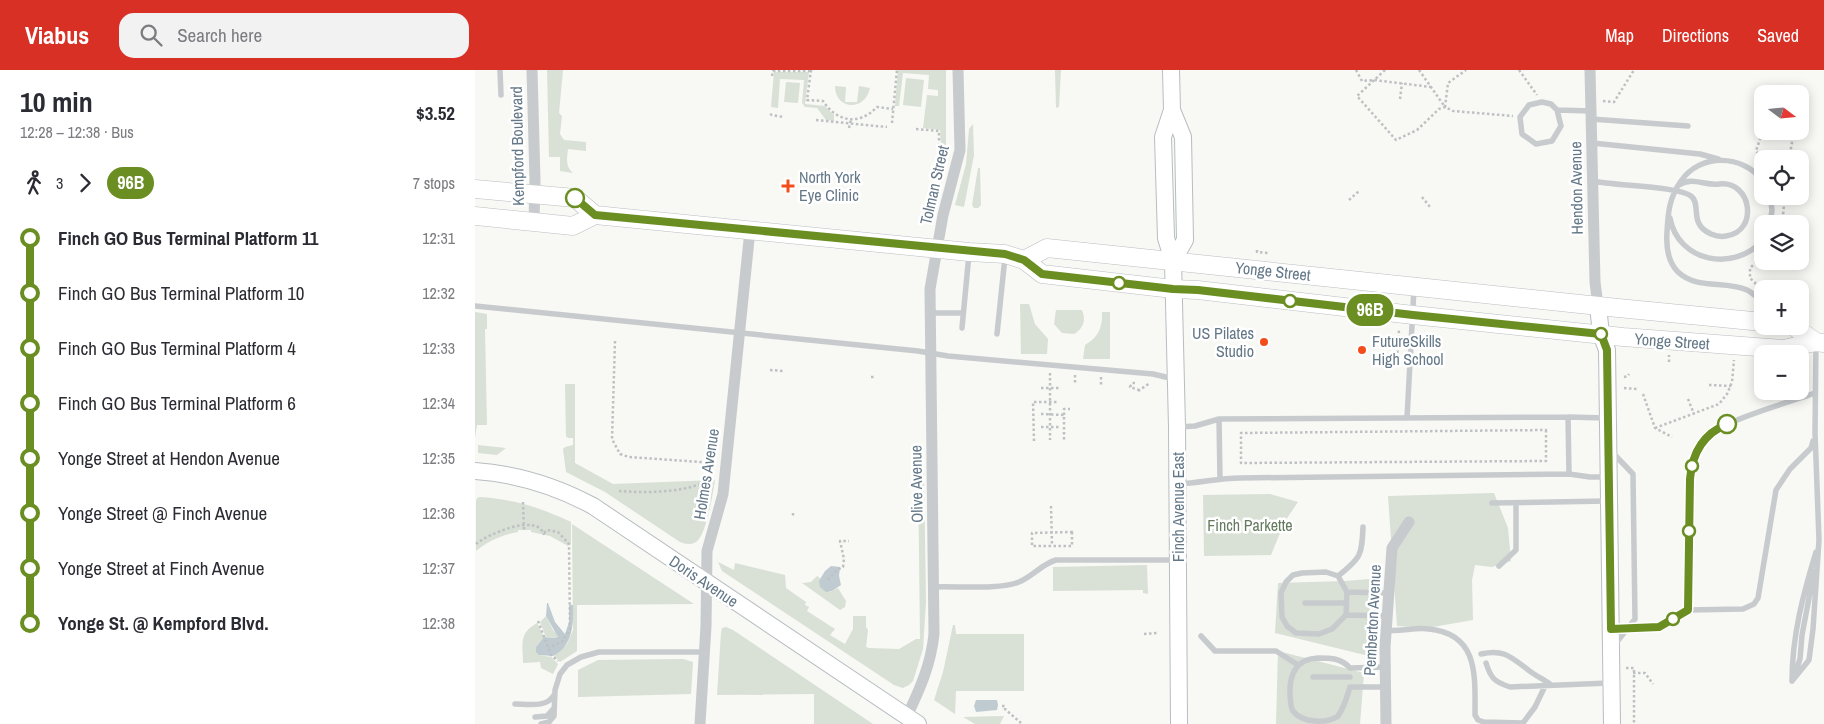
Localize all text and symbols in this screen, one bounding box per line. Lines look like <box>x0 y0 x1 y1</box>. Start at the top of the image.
search box <box>119 13 469 58</box>
text: Viabus <box>25 19 89 51</box>
icon: search <box>137 21 165 49</box>
text: Search here <box>177 22 262 48</box>
text: Map <box>1605 23 1634 48</box>
text: Directions <box>1662 23 1729 48</box>
text: Saved <box>1757 23 1799 48</box>
text: 10 min <box>20 83 93 121</box>
north arrow <box>1754 85 1809 140</box>
map controls <box>1754 85 1809 400</box>
street label: Kempford Boulevard <box>505 86 529 206</box>
text: $3.52 <box>416 100 455 126</box>
text: 12:28 – 12:38 · Bus <box>20 121 134 143</box>
street label: Hendon Avenue <box>1564 141 1588 235</box>
street label: Tolman Street <box>914 143 954 227</box>
button: locate <box>1754 150 1809 205</box>
place label: North York Eye Clinic <box>799 166 861 206</box>
icon: walk <box>20 169 48 197</box>
icon: forward <box>71 169 99 197</box>
text: 96B <box>117 170 144 195</box>
text: 3 <box>56 172 63 194</box>
text: 7 stops <box>413 172 455 194</box>
marker: North York Eye Clinic <box>781 179 795 193</box>
unlabelled marker <box>565 188 585 208</box>
button: layers <box>1754 215 1809 270</box>
text: Finch GO Bus Terminal Platform 11 <box>58 225 318 251</box>
text: 12:31 <box>422 227 455 249</box>
street label: Yonge Street <box>1234 256 1312 286</box>
unlabelled marker <box>1112 276 1126 290</box>
text: Finch GO Bus Terminal Platform 10 <box>58 280 305 306</box>
button: + <box>1754 280 1809 335</box>
text: 12:32 <box>422 282 455 304</box>
unlabelled marker <box>1283 294 1297 308</box>
line badge: 96B <box>1341 294 1399 326</box>
text: 96B <box>1356 297 1384 322</box>
place label: US Pilates Studio <box>1192 322 1254 362</box>
unlabelled marker <box>1594 327 1608 341</box>
street label: Yonge Street <box>1634 327 1711 355</box>
place label: FutureSkills High School <box>1372 330 1444 370</box>
text: Finch GO Bus Terminal Platform 4 <box>58 335 296 361</box>
marker: US Pilates Studio <box>1258 336 1270 348</box>
text: 12:33 <box>422 337 455 359</box>
marker: FutureSkills High School <box>1356 344 1368 356</box>
button: − <box>1754 345 1809 400</box>
text: Finch GO Bus Terminal Platform 6 <box>58 390 296 416</box>
text: 12:34 <box>422 392 455 414</box>
unlabelled marker <box>1717 414 1737 434</box>
street label: Holmes Avenue <box>688 427 724 521</box>
text: Yonge Street at Hendon Avenue <box>58 445 280 471</box>
street label: Olive Avenue <box>904 445 928 523</box>
text: 12:35 <box>422 447 455 469</box>
street label: Finch Avenue East <box>1167 452 1189 562</box>
unlabelled marker <box>1685 459 1699 473</box>
text: Yonge Street @ Finch Avenue <box>58 500 267 526</box>
text: 12:36 <box>422 502 455 524</box>
park label: Finch Parkette <box>1207 514 1293 536</box>
unlabelled marker <box>1682 524 1696 538</box>
street label: Doris Avenue <box>665 550 743 612</box>
text: Yonge Street at Finch Avenue <box>58 555 264 581</box>
text: 12:37 <box>422 557 455 579</box>
street label: Pemberton Avenue <box>1358 564 1386 676</box>
text: Yonge St. @ Kempford Blvd. <box>58 610 269 636</box>
text: 12:38 <box>422 612 455 634</box>
unlabelled marker <box>1666 612 1680 626</box>

